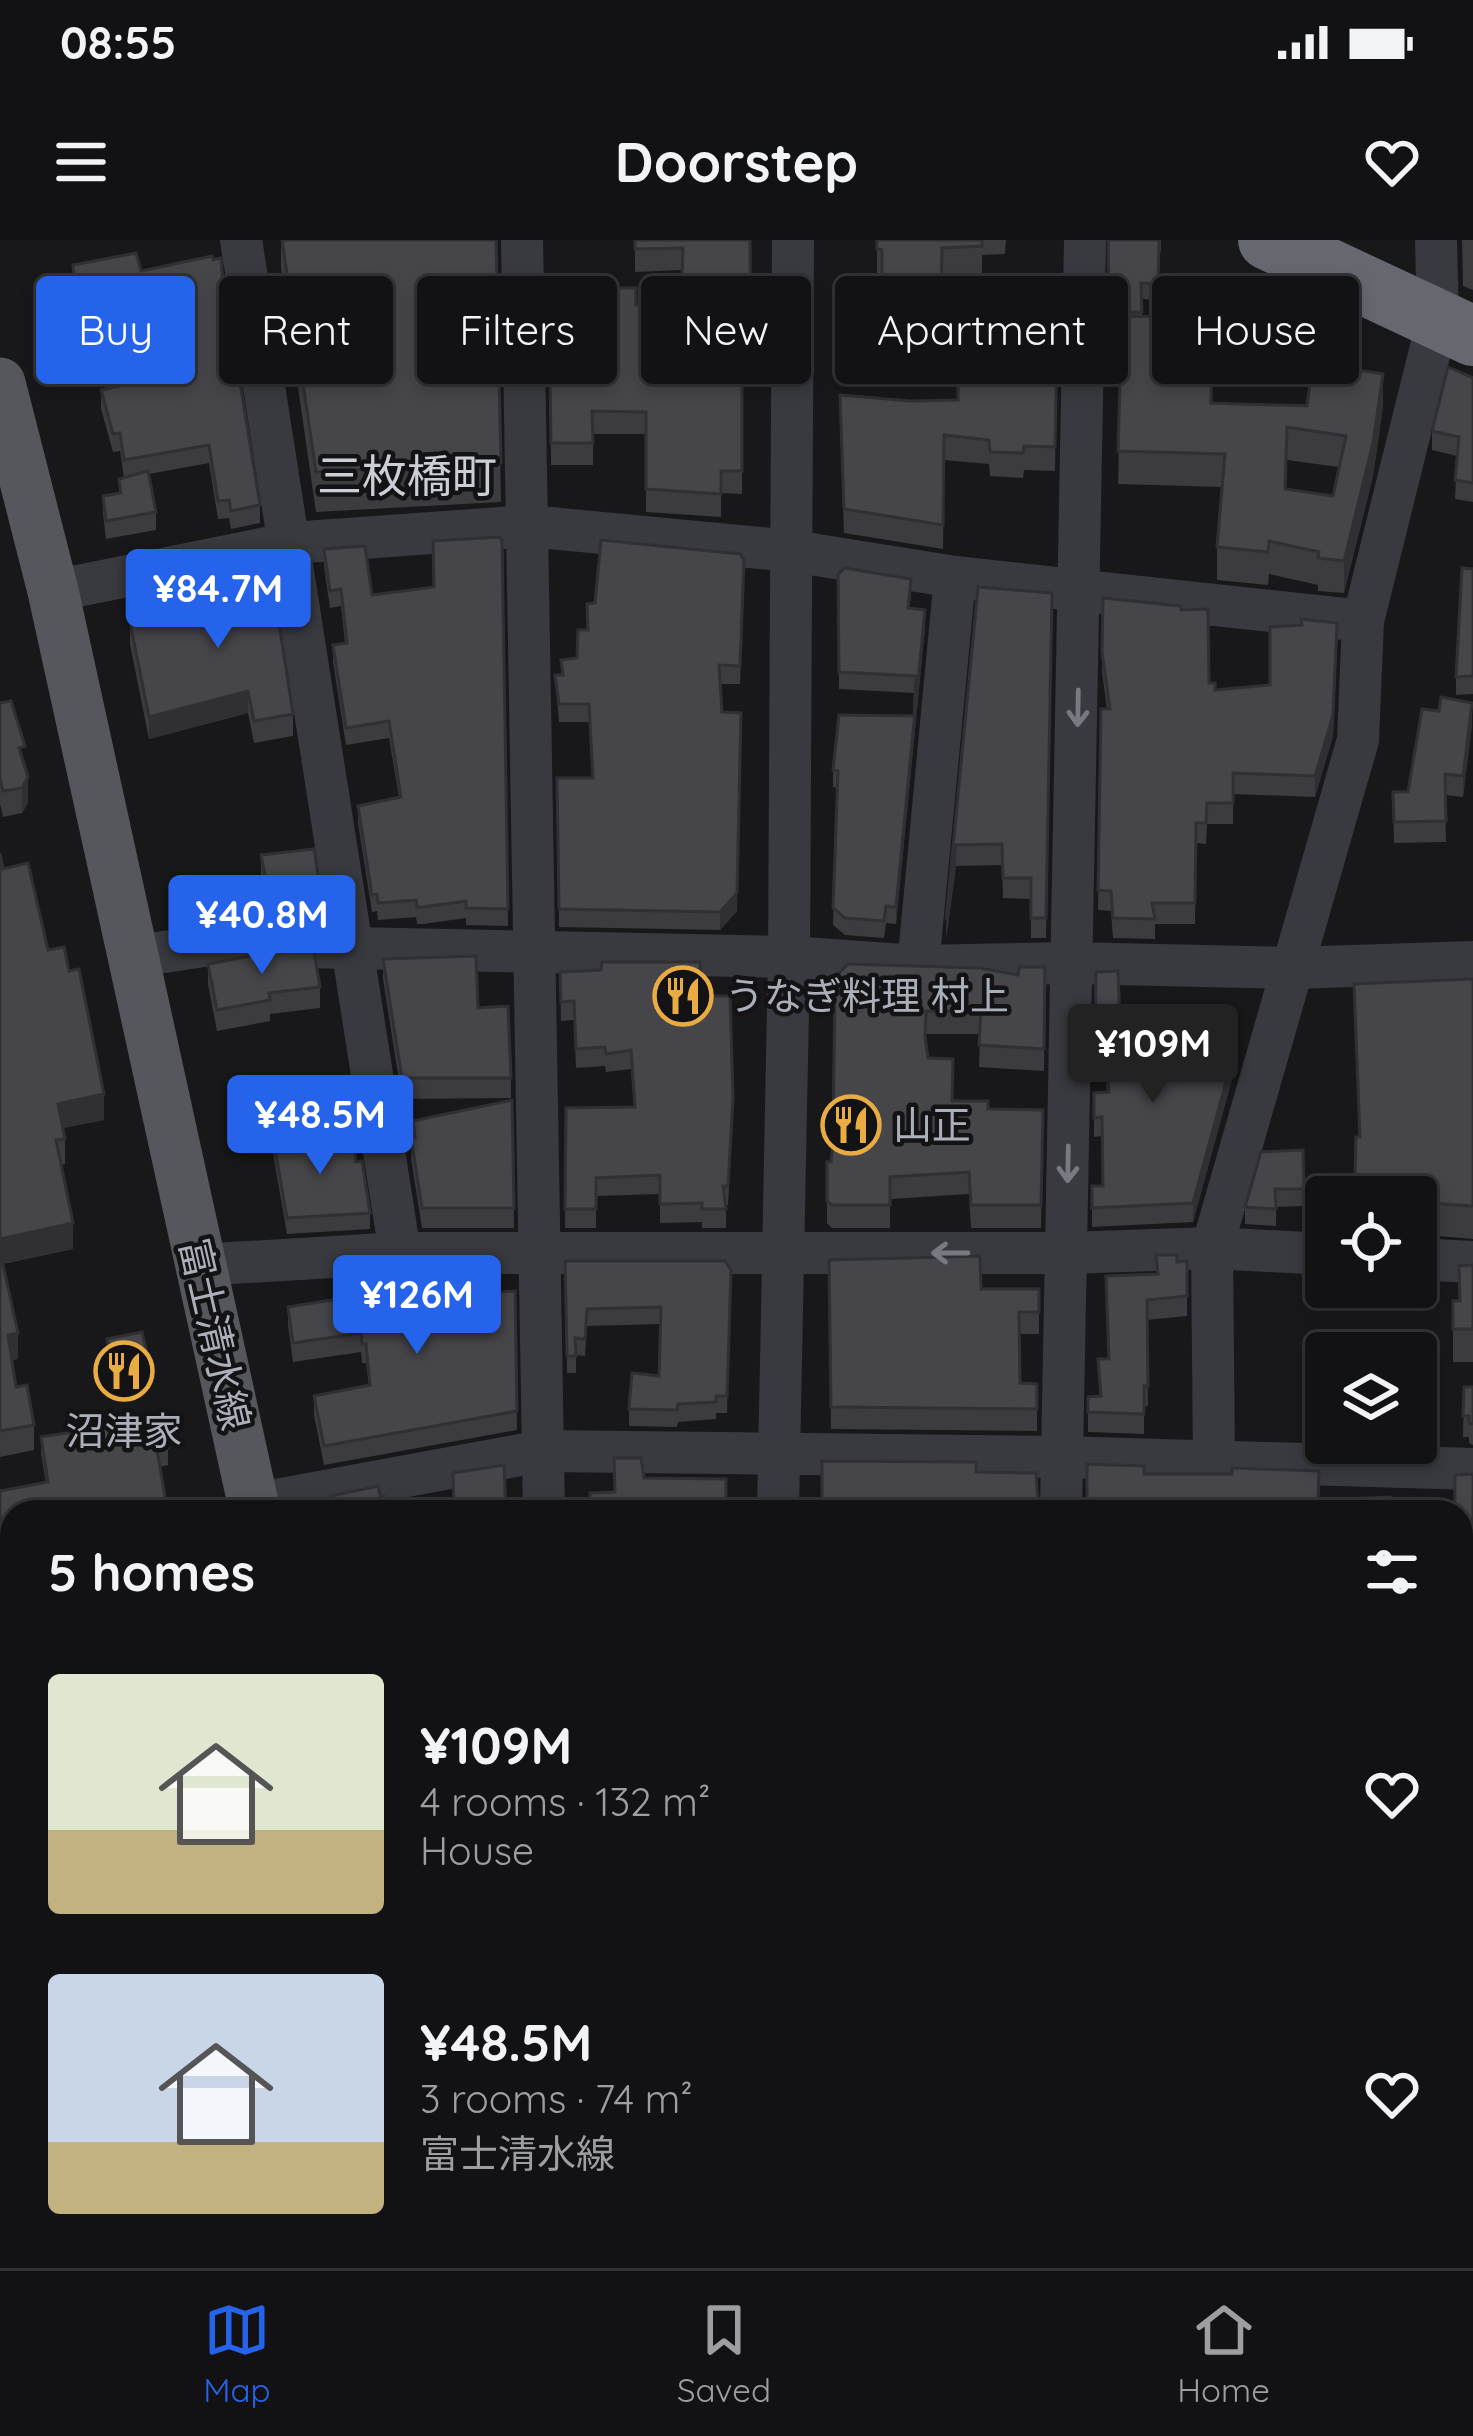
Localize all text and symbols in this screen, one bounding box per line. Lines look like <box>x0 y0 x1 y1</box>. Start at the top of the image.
text: 08:55 <box>60 14 176 70</box>
text: Doorstep <box>615 128 858 196</box>
icon: menu <box>48 129 114 195</box>
icon: heart <box>1359 129 1425 195</box>
chip: Buy <box>36 276 195 384</box>
chip: Rent <box>219 276 393 384</box>
chip: Filters <box>417 276 617 384</box>
chip: New <box>641 276 811 384</box>
chip: Apartment <box>835 276 1128 384</box>
chip: House <box>1152 276 1359 384</box>
district label: 三枚橋町 <box>317 447 497 503</box>
pin: ¥84.7M <box>120 549 316 651</box>
text: ¥84.7M <box>153 563 283 612</box>
one-way arrow <box>1067 688 1090 727</box>
pin: ¥40.8M <box>164 875 360 977</box>
text: ¥40.8M <box>195 889 329 938</box>
restaurant icon: うなぎ料理 村上 <box>652 965 714 1027</box>
place label: うなぎ料理 村上 <box>725 971 1009 1020</box>
pin: ¥109M <box>1069 1004 1237 1106</box>
text: ¥109M <box>1095 1018 1211 1067</box>
pin: ¥48.5M <box>222 1075 418 1177</box>
text: ¥48.5M <box>254 1089 386 1138</box>
restaurant icon: 山正 <box>820 1094 882 1156</box>
place label: 山正 <box>893 1100 971 1149</box>
one-way arrow <box>1057 1144 1079 1183</box>
map controls <box>1305 1176 1437 1464</box>
button: locate <box>1305 1176 1437 1308</box>
street label: 富士清水線 <box>170 1233 261 1434</box>
one-way arrow <box>931 1242 970 1264</box>
pin: ¥126M <box>333 1255 501 1357</box>
text: ¥126M <box>360 1269 474 1318</box>
button: layers <box>1305 1332 1437 1464</box>
restaurant icon: 沼津家 <box>93 1340 155 1402</box>
place label: 沼津家 <box>65 1406 183 1455</box>
icon: filters <box>1359 1539 1425 1605</box>
text: 5 homes <box>48 1540 255 1604</box>
text: ¥109M <box>420 1713 572 1777</box>
icon: home <box>144 1722 288 1866</box>
icon: heart <box>1359 1761 1425 1827</box>
text: 4 rooms · 132 m² <box>420 1777 710 1826</box>
text: House <box>420 1826 534 1875</box>
text: ¥48.5M <box>420 2010 592 2074</box>
icon: home <box>144 2022 288 2166</box>
icon: heart <box>1359 2061 1425 2127</box>
text: 3 rooms · 74 m² <box>420 2074 693 2123</box>
text: 富士清水線 <box>420 2129 615 2178</box>
tab: Map <box>203 2297 270 2410</box>
tab: Saved <box>677 2297 771 2410</box>
tab: Home <box>1177 2297 1270 2410</box>

